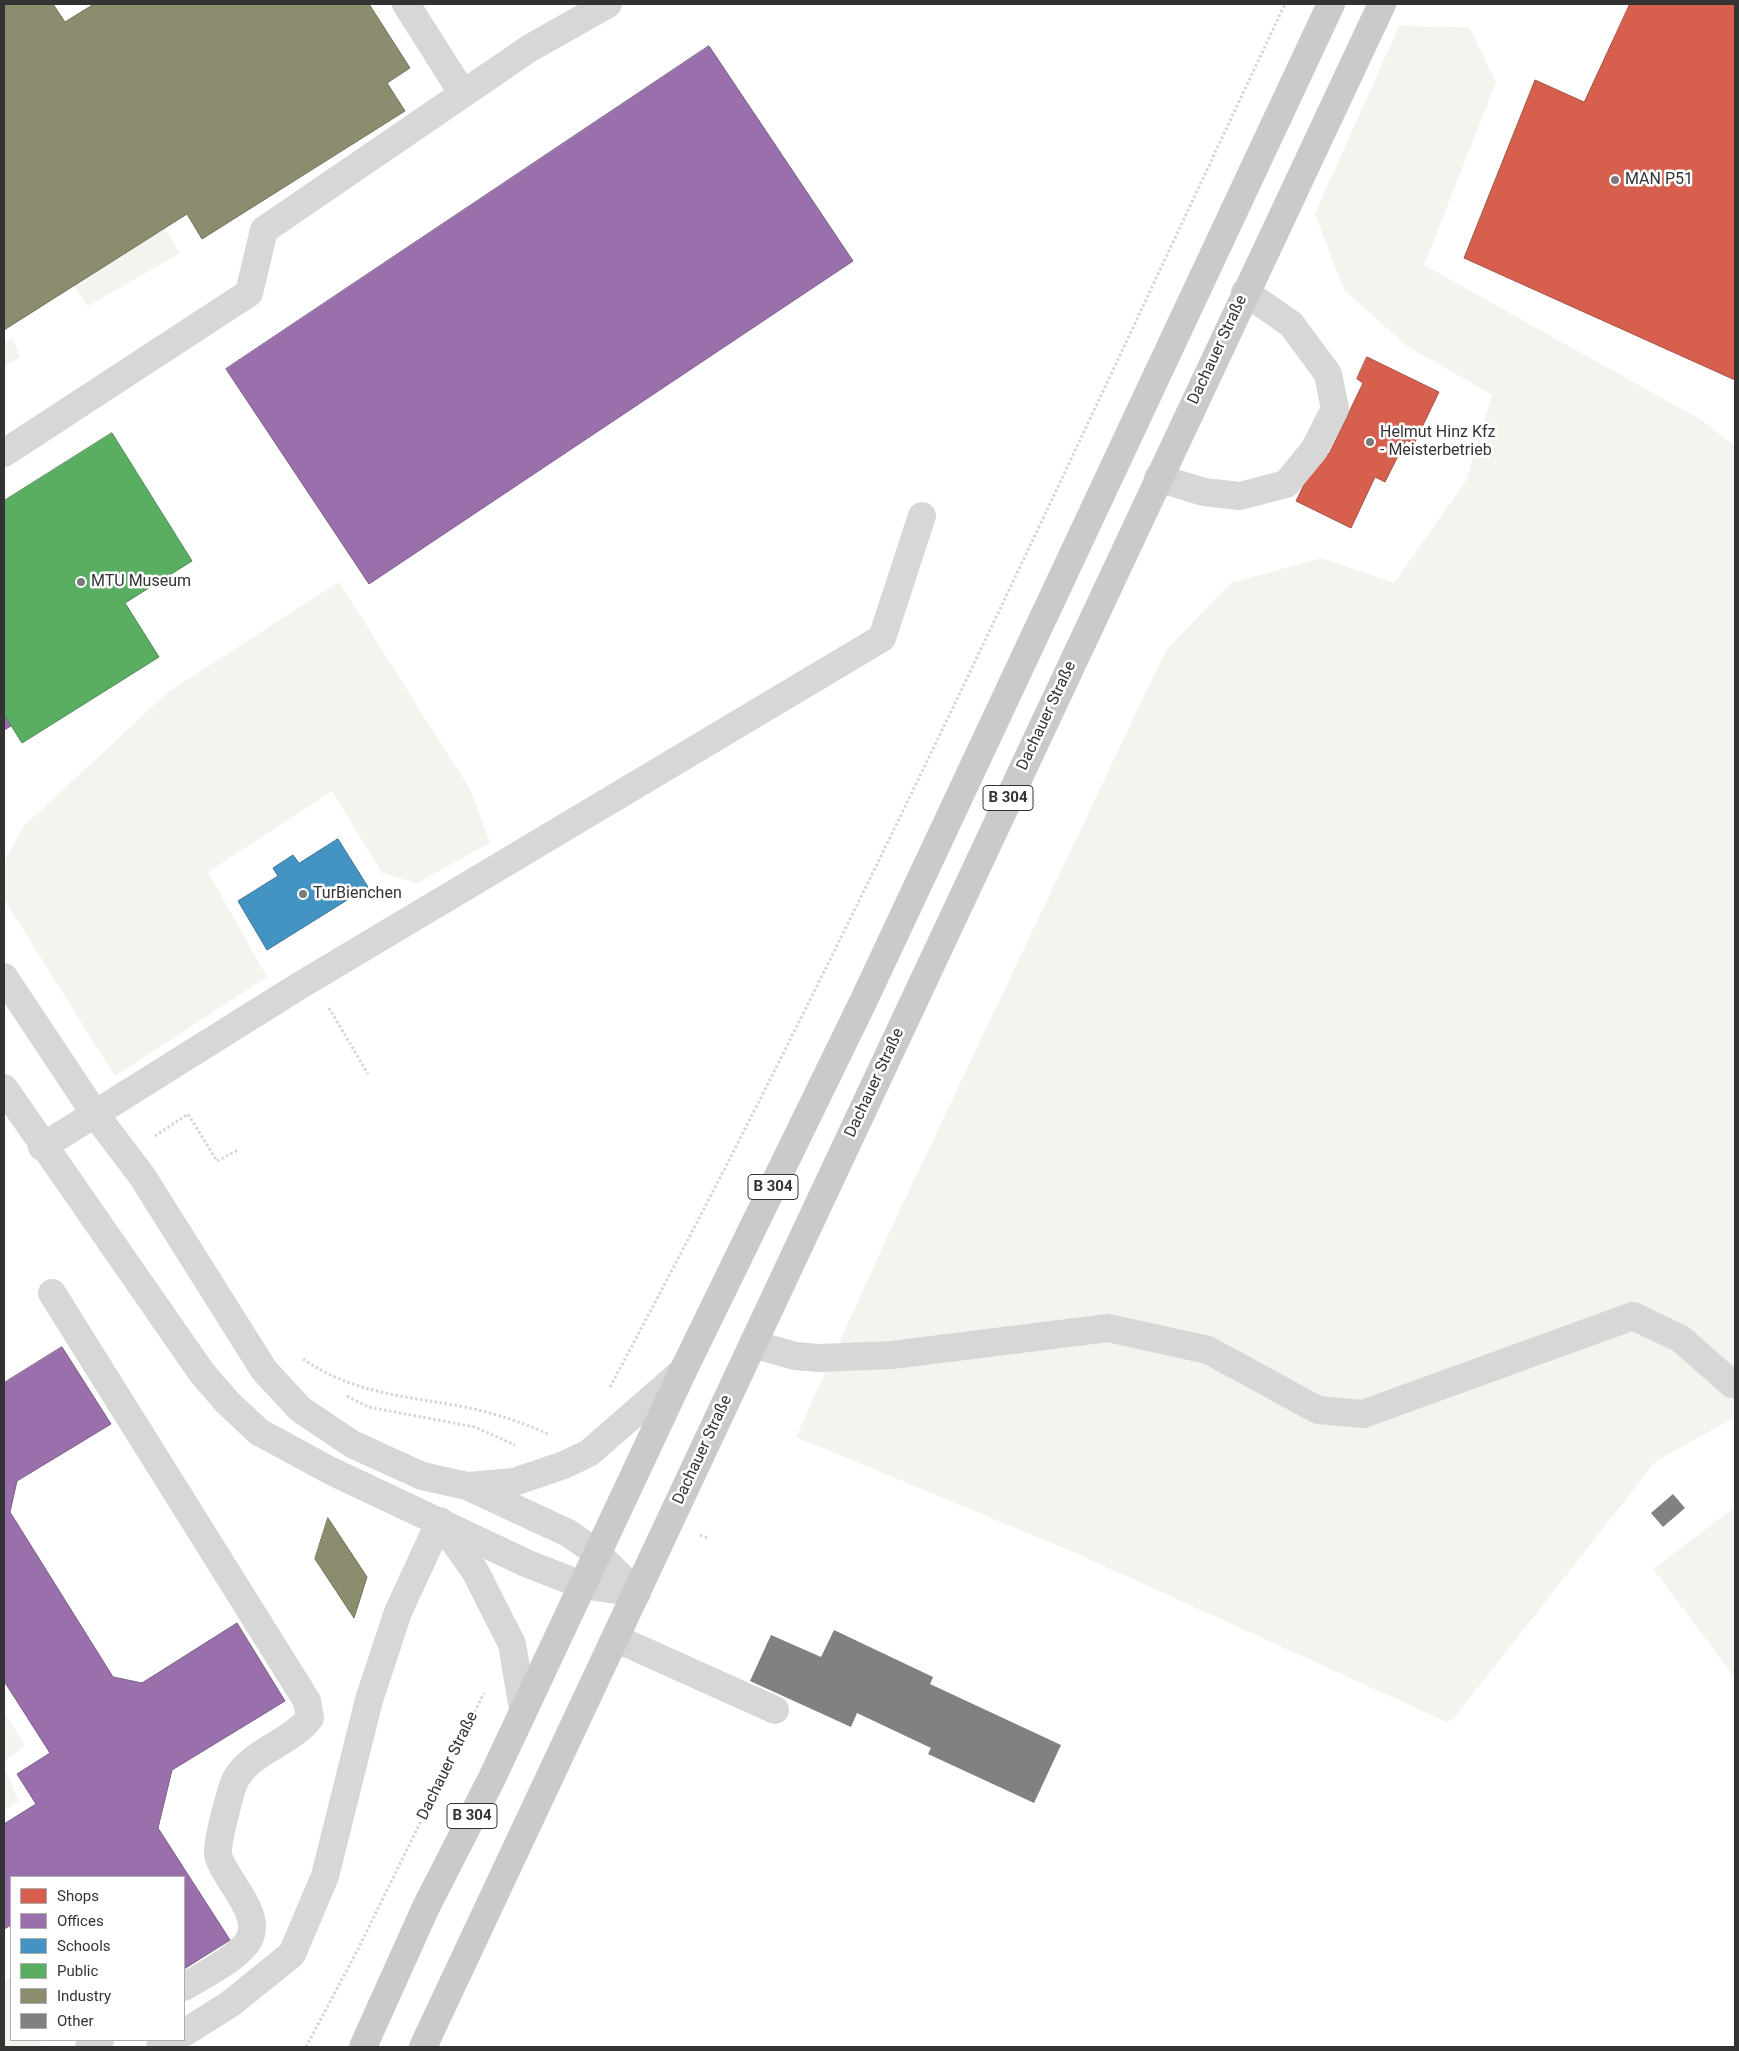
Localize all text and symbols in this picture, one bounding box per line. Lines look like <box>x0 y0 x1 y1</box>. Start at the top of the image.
place label: MAN P51 <box>1625 170 1693 190</box>
marker: MAN P51 <box>1609 174 1621 186</box>
street label: Dachauer Straße <box>1184 292 1252 408</box>
place label: Helmut Hinz Kfz - Meisterbetrieb <box>1380 423 1495 461</box>
marker: Helmut Hinz Kfz - Meisterbetrieb <box>1364 436 1376 448</box>
place label: MTU Museum <box>91 572 191 592</box>
marker: MTU Museum <box>75 576 87 588</box>
street label: Dachauer Straße <box>1013 658 1081 774</box>
road number: B 304 <box>983 786 1033 810</box>
place label: TurBienchen <box>313 884 402 904</box>
marker: TurBienchen <box>297 888 309 900</box>
street label: Dachauer Straße <box>841 1025 909 1141</box>
road number: B 304 <box>748 1174 798 1200</box>
street label: Dachauer Straße <box>669 1392 737 1508</box>
street label: Dachauer Straße <box>413 1709 483 1823</box>
road number: B 304 <box>447 1804 497 1828</box>
legend <box>10 1876 185 2041</box>
text: Shops <box>57 1887 99 1905</box>
text: Offices <box>57 1912 104 1930</box>
text: Schools <box>57 1937 111 1955</box>
text: Public <box>57 1962 98 1980</box>
text: Industry <box>57 1987 111 2005</box>
text: Other <box>57 2012 94 2030</box>

